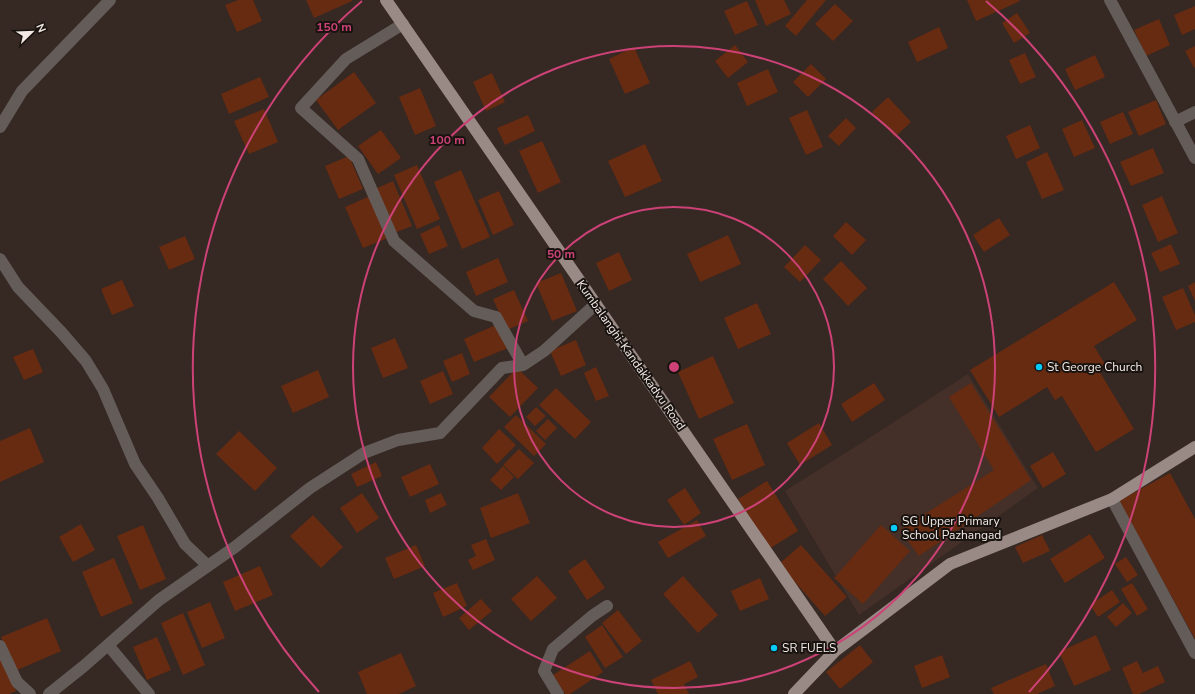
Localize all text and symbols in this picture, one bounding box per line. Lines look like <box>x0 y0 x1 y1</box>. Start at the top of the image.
north arrow <box>12 12 52 52</box>
text: 150 m <box>316 19 352 35</box>
text: N <box>32 22 49 35</box>
text: 100 m <box>429 132 465 148</box>
text: 50 m <box>547 246 575 262</box>
street label: Kumbalanghi-Kandakkadvu Road <box>573 277 689 433</box>
place label: St George Church <box>1047 359 1142 375</box>
centre of rings <box>667 360 681 374</box>
marker: St George Church <box>1034 362 1044 372</box>
place label: SG Upper Primary School Pazhangad <box>902 513 1001 543</box>
marker: SG Upper Primary School Pazhangad <box>889 523 899 533</box>
place label: SR FUELS <box>782 640 837 656</box>
marker: SR FUELS <box>769 643 779 653</box>

